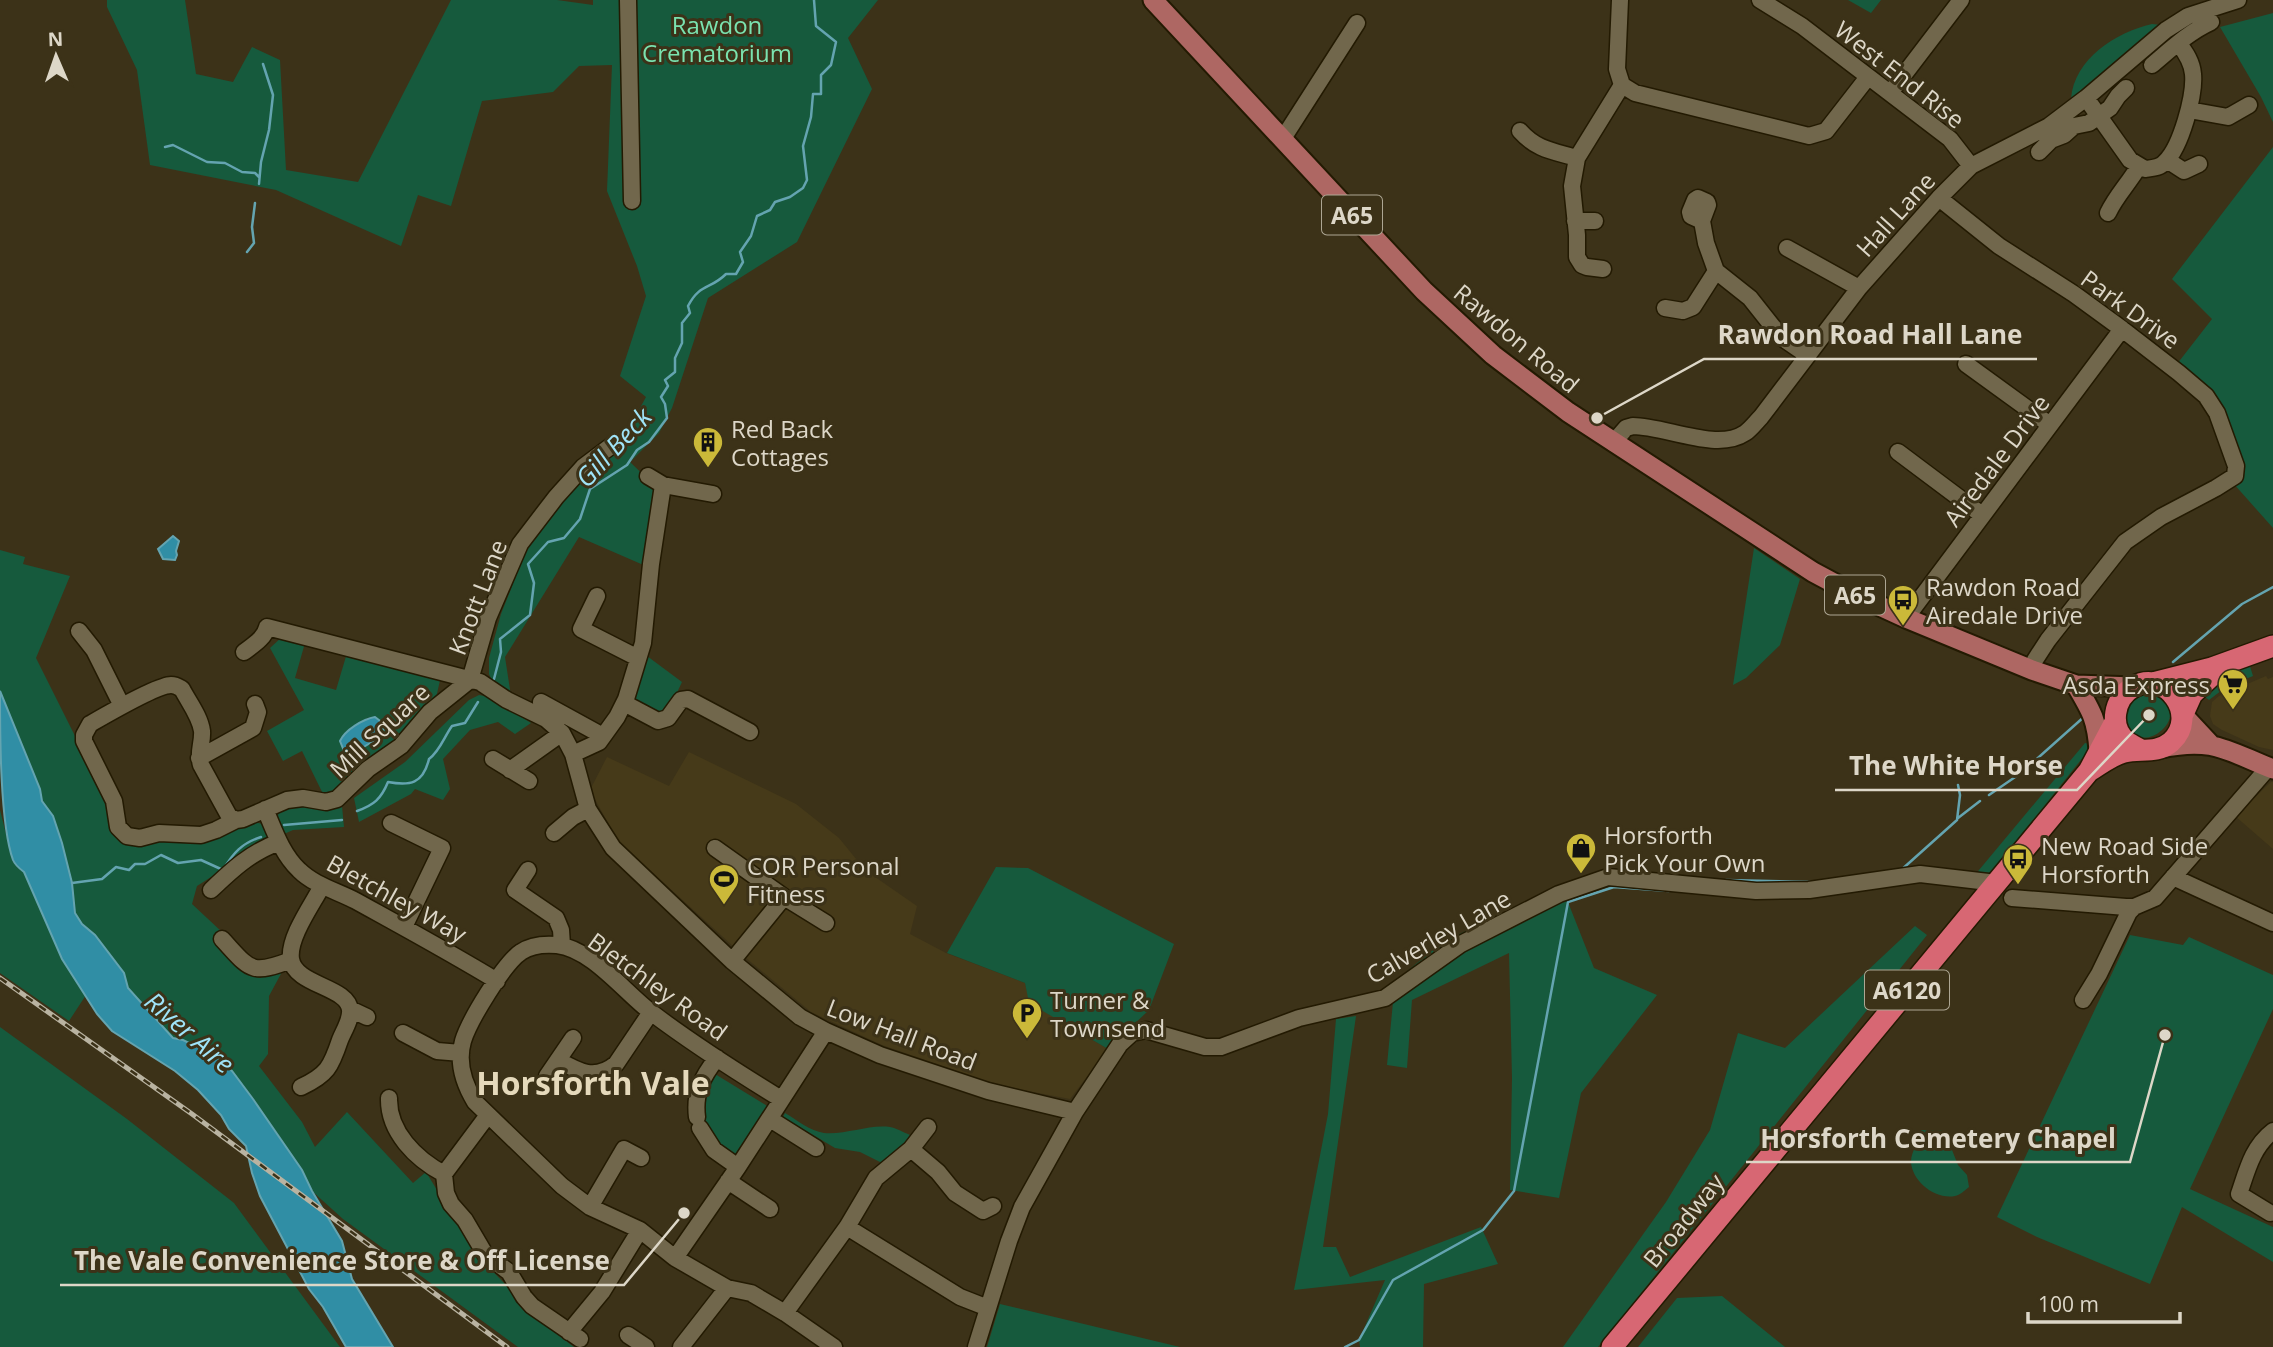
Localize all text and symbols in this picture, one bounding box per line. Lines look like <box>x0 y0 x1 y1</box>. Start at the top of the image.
park label: Rawdon Crematorium <box>642 8 792 69</box>
street label: West End Rise <box>1828 13 1972 135</box>
north arrow <box>21 21 91 91</box>
text: N <box>47 26 64 52</box>
street label: Hall Lane <box>1848 165 1942 263</box>
road number: A65 <box>1322 196 1382 234</box>
street label: Park Drive <box>2075 262 2187 356</box>
street label: Rawdon Road <box>1447 276 1587 400</box>
callout: Rawdon Road Hall Lane <box>1704 312 2037 359</box>
text: Rawdon Road Hall Lane <box>1718 316 2022 352</box>
street label: Airedale Drive <box>1936 387 2056 533</box>
water label: Gill Beck <box>567 398 660 495</box>
place label: Red Back Cottages <box>731 412 834 473</box>
building icon: Red Back Cottages <box>691 425 725 469</box>
street label: Knott Lane <box>440 534 514 660</box>
place label: Rawdon Road Airedale Drive <box>1926 570 2083 631</box>
road number: A65 <box>1825 576 1885 614</box>
bus stop icon: Rawdon Road Airedale Drive <box>1886 583 1920 627</box>
supermarket icon: Asda Express <box>2216 667 2250 711</box>
place label: Asda Express <box>2062 668 2210 701</box>
street label: Mill Square <box>322 675 436 785</box>
callout: The White Horse <box>1835 743 2077 790</box>
text: The White Horse <box>1849 747 2063 783</box>
place label: Horsforth Pick Your Own <box>1604 818 1765 879</box>
place label: New Road Side Horsforth <box>2041 829 2208 890</box>
shop icon: Horsforth Pick Your Own <box>1564 831 1598 875</box>
bus stop icon: New Road Side Horsforth <box>2001 842 2035 886</box>
street label: Bletchley Way <box>321 846 474 951</box>
place label: COR Personal Fitness <box>747 849 900 910</box>
sports icon: COR Personal Fitness <box>707 862 741 906</box>
street label: Calverley Lane <box>1360 881 1516 991</box>
street label: Bletchley Road <box>582 924 734 1048</box>
road number: A6120 <box>1865 970 1949 1009</box>
water label: River Aire <box>138 983 242 1081</box>
place label: Turner & Townsend <box>1050 983 1165 1044</box>
street label: Low Hall Road <box>822 990 982 1078</box>
parking icon: Turner & Townsend <box>1010 996 1044 1040</box>
district label: Horsforth Vale <box>476 1061 710 1104</box>
callout: Horsforth Cemetery Chapel <box>1746 1115 2130 1162</box>
text: Horsforth Cemetery Chapel <box>1760 1120 2116 1156</box>
street label: Broadway <box>1635 1165 1732 1274</box>
callout: The Vale Convenience Store & Off License <box>60 1238 624 1285</box>
text: The Vale Convenience Store & Off License <box>74 1242 610 1278</box>
scale bar <box>2028 1280 2180 1324</box>
text: 100 m <box>2038 1290 2099 1318</box>

